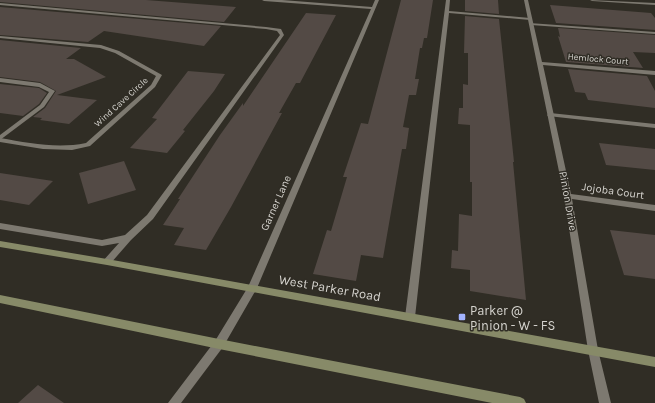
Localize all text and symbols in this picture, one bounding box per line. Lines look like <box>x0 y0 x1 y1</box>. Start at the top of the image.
street label: Hemlock Court <box>567 51 629 67</box>
street label: Wind Cave Circle <box>92 75 150 129</box>
street label: Pinion Drive <box>556 170 580 232</box>
street label: Garner Lane <box>258 173 294 233</box>
street label: Jojoba Court <box>581 180 645 202</box>
street label: West Parker Road <box>278 272 382 304</box>
place label: Parker @ Pinion - W - FS <box>470 303 555 333</box>
marker: Parker @ Pinion - W - FS <box>457 312 467 322</box>

